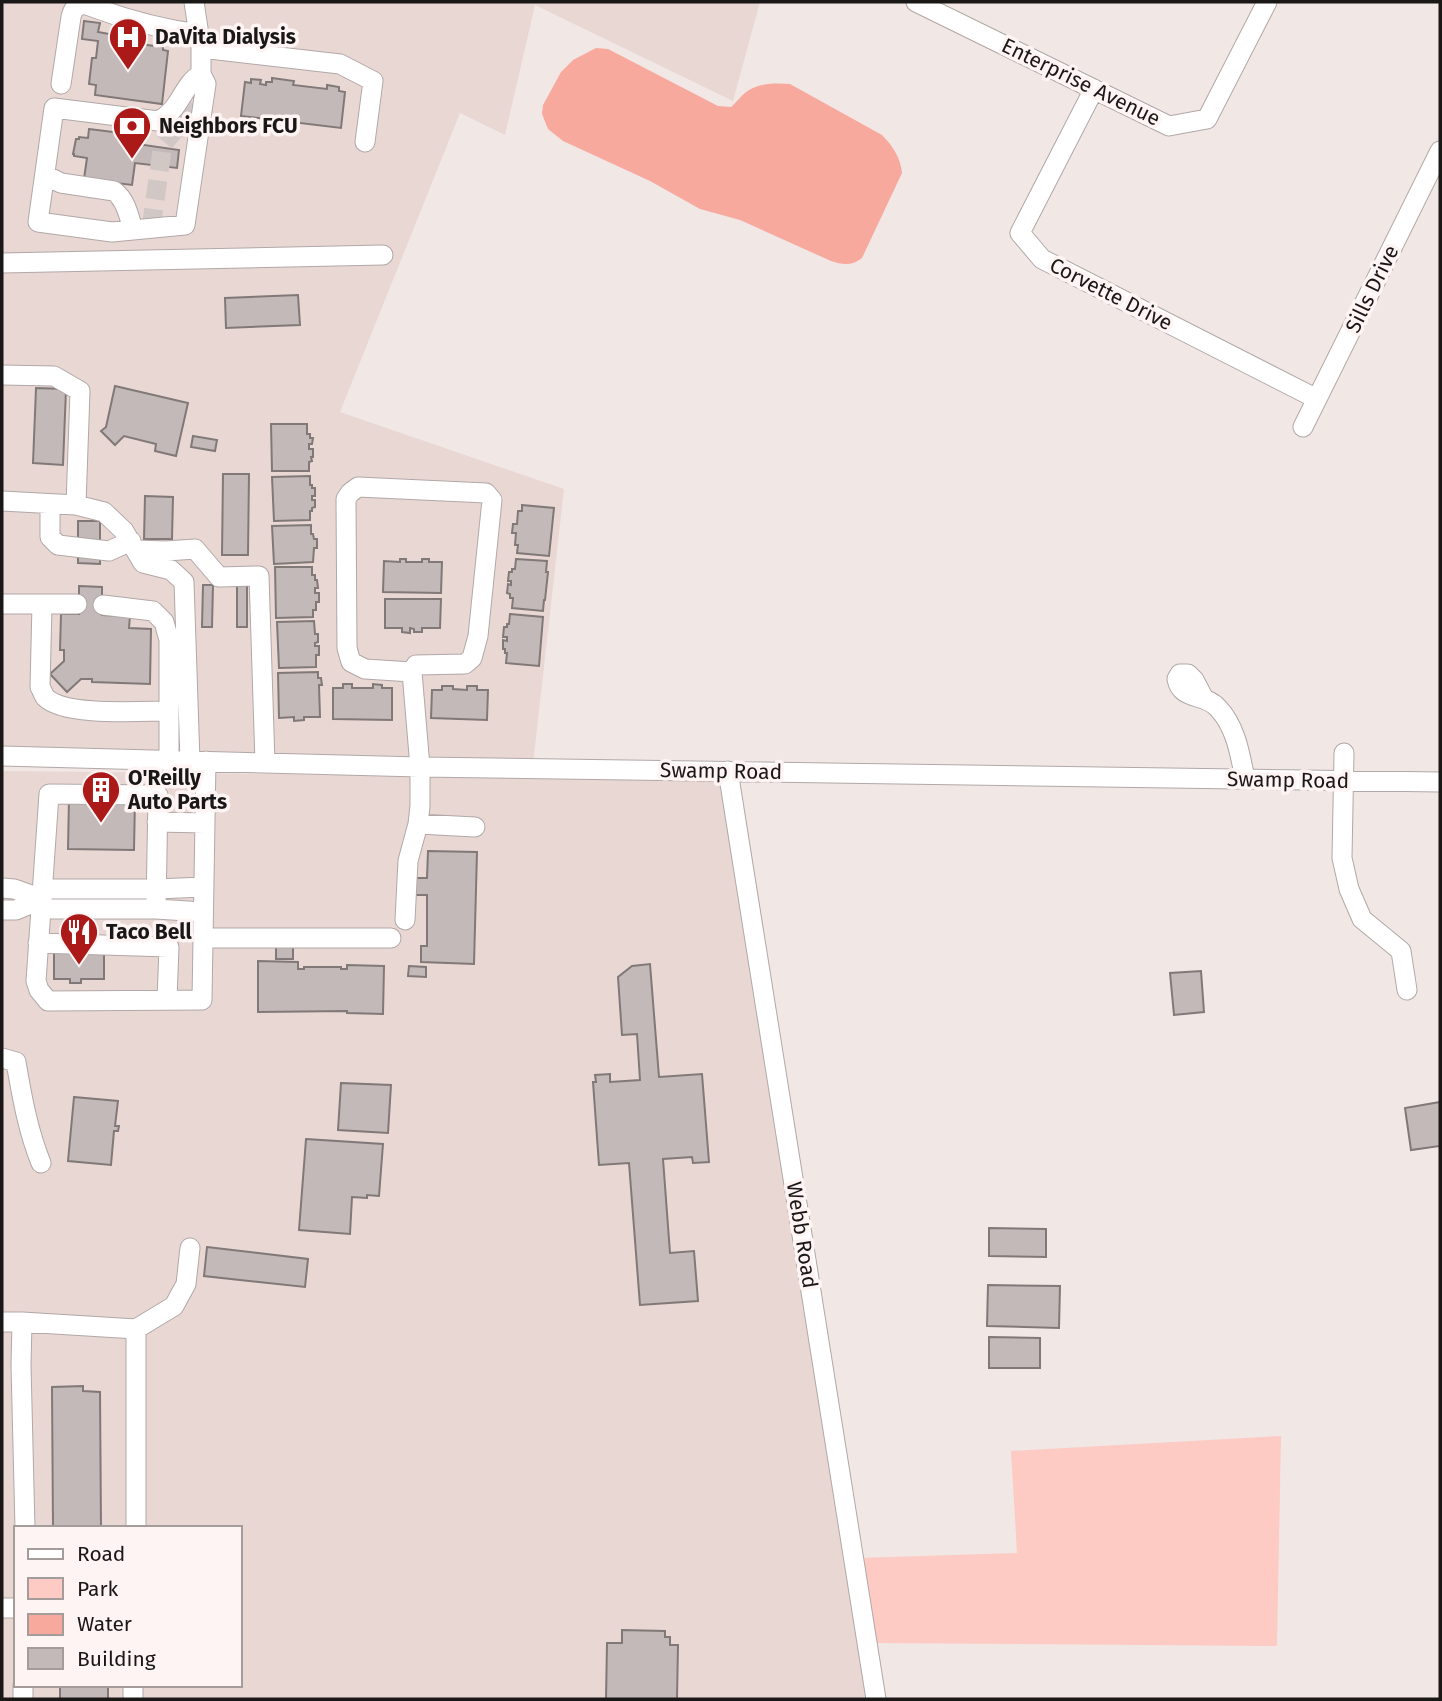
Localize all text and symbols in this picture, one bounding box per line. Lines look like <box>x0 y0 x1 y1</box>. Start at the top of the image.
hospital icon: DaVita Dialysis <box>107 16 149 71</box>
place label: DaVita Dialysis <box>155 24 296 50</box>
street label: Enterprise Avenue <box>997 32 1165 132</box>
bank icon: Neighbors FCU <box>111 105 153 160</box>
place label: Neighbors FCU <box>159 113 298 139</box>
street label: Sills Drive <box>1340 241 1404 337</box>
street label: Corvette Drive <box>1045 252 1177 336</box>
street label: Swamp Road <box>660 757 782 785</box>
place label: O'Reilly Auto Parts <box>127 765 227 815</box>
street label: Swamp Road <box>1227 766 1349 794</box>
building icon: O'Reilly Auto Parts <box>80 769 122 824</box>
restaurant icon: Taco Bell <box>58 911 100 966</box>
place label: Taco Bell <box>106 919 192 945</box>
street label: Webb Road <box>781 1180 823 1290</box>
legend <box>14 1526 242 1687</box>
text: Road <box>77 1541 125 1567</box>
text: Park <box>77 1576 119 1602</box>
text: Water <box>77 1611 132 1637</box>
text: Building <box>77 1646 156 1672</box>

